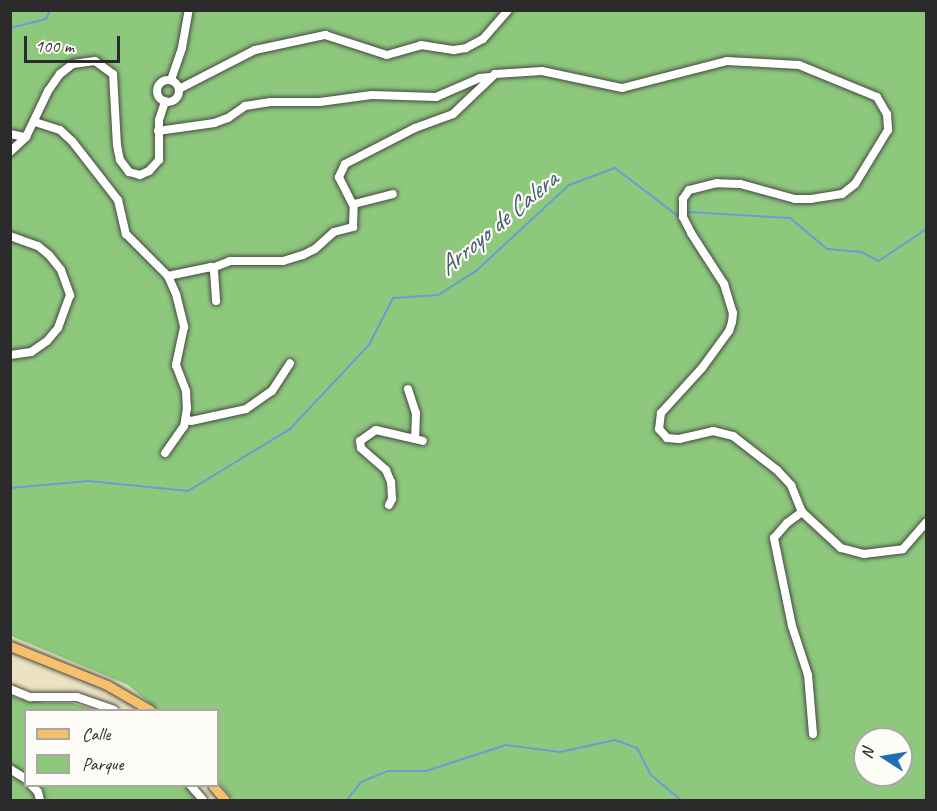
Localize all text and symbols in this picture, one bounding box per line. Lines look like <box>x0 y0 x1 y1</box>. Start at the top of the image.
scale bar <box>27 24 123 62</box>
text: 100 m <box>35 35 74 57</box>
water label: Arroyo de Calera <box>432 164 564 282</box>
legend <box>24 709 219 787</box>
text: Calle <box>82 723 110 745</box>
north arrow <box>853 727 913 787</box>
text: N <box>857 747 878 761</box>
text: Parque <box>82 753 123 775</box>

